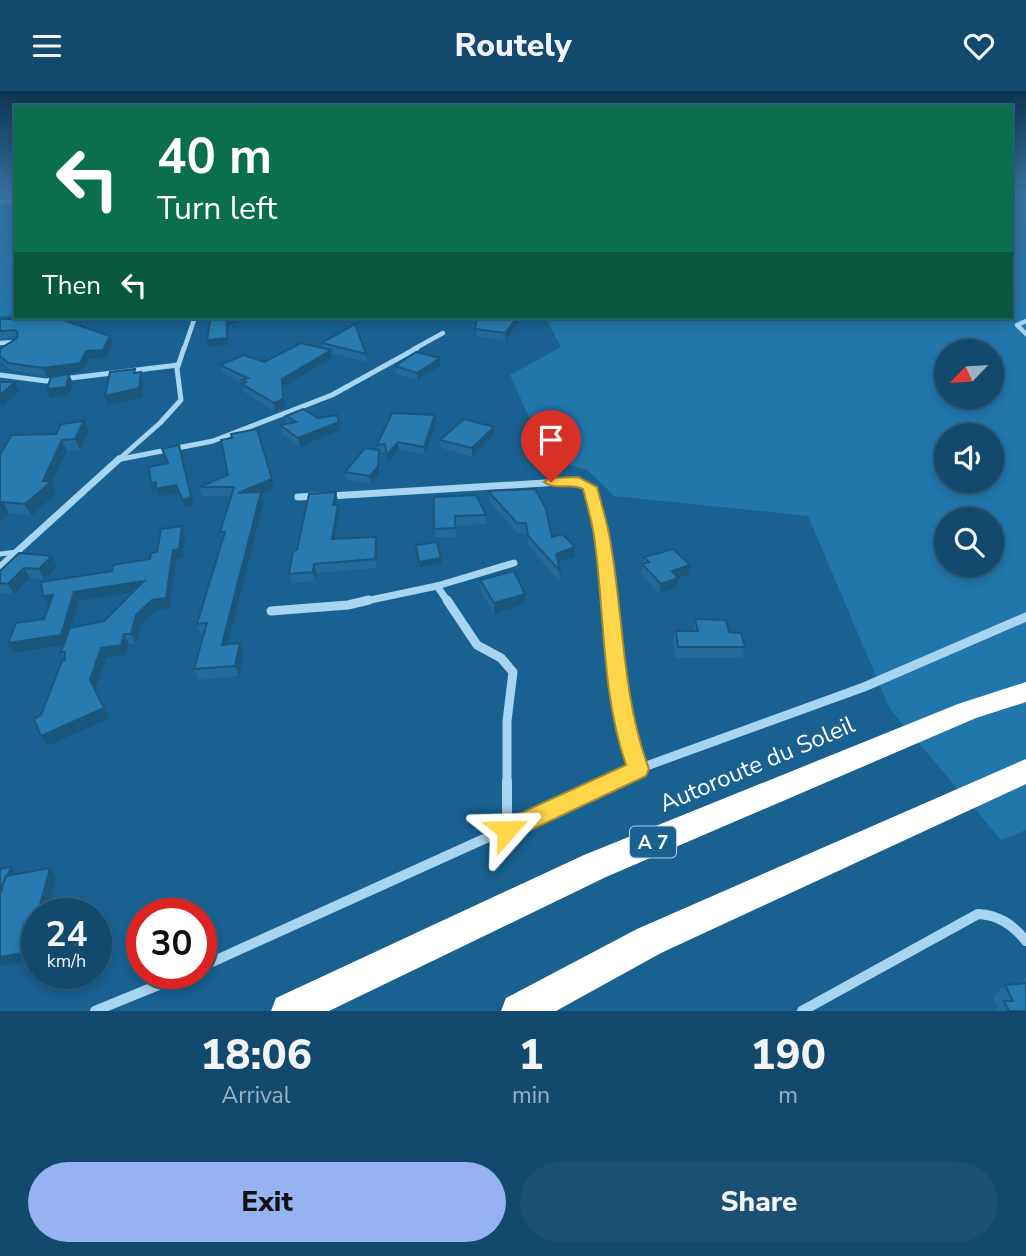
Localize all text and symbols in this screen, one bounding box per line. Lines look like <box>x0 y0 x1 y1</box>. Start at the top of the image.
text: Routely <box>454 24 572 67</box>
icon: menu <box>28 27 66 65</box>
icon: heart <box>960 27 998 65</box>
text: 40 m <box>157 123 272 190</box>
icon: left <box>42 133 133 224</box>
text: Turn left <box>157 187 277 230</box>
icon: left <box>115 266 153 304</box>
text: Then <box>42 268 101 303</box>
north arrow <box>934 339 1004 409</box>
map controls <box>934 339 1004 577</box>
pin <box>521 410 581 482</box>
icon: arrive <box>532 421 570 459</box>
button: sound <box>934 423 1004 493</box>
button: search <box>934 507 1004 577</box>
street label: Autoroute du Soleil <box>654 708 860 820</box>
position arrow <box>470 793 544 867</box>
road number: A 7 <box>630 827 676 857</box>
speed limit sign: 30 <box>126 898 217 989</box>
text: 24 <box>45 911 88 958</box>
text: km/h <box>47 949 86 973</box>
text: 18:06 <box>200 1027 312 1084</box>
text: 1 <box>518 1027 544 1084</box>
text: 190 <box>750 1027 826 1084</box>
text: Arrival <box>221 1080 291 1111</box>
text: min <box>512 1080 550 1111</box>
text: m <box>778 1080 798 1111</box>
button: Exit <box>28 1162 506 1242</box>
button: Share <box>520 1162 998 1242</box>

